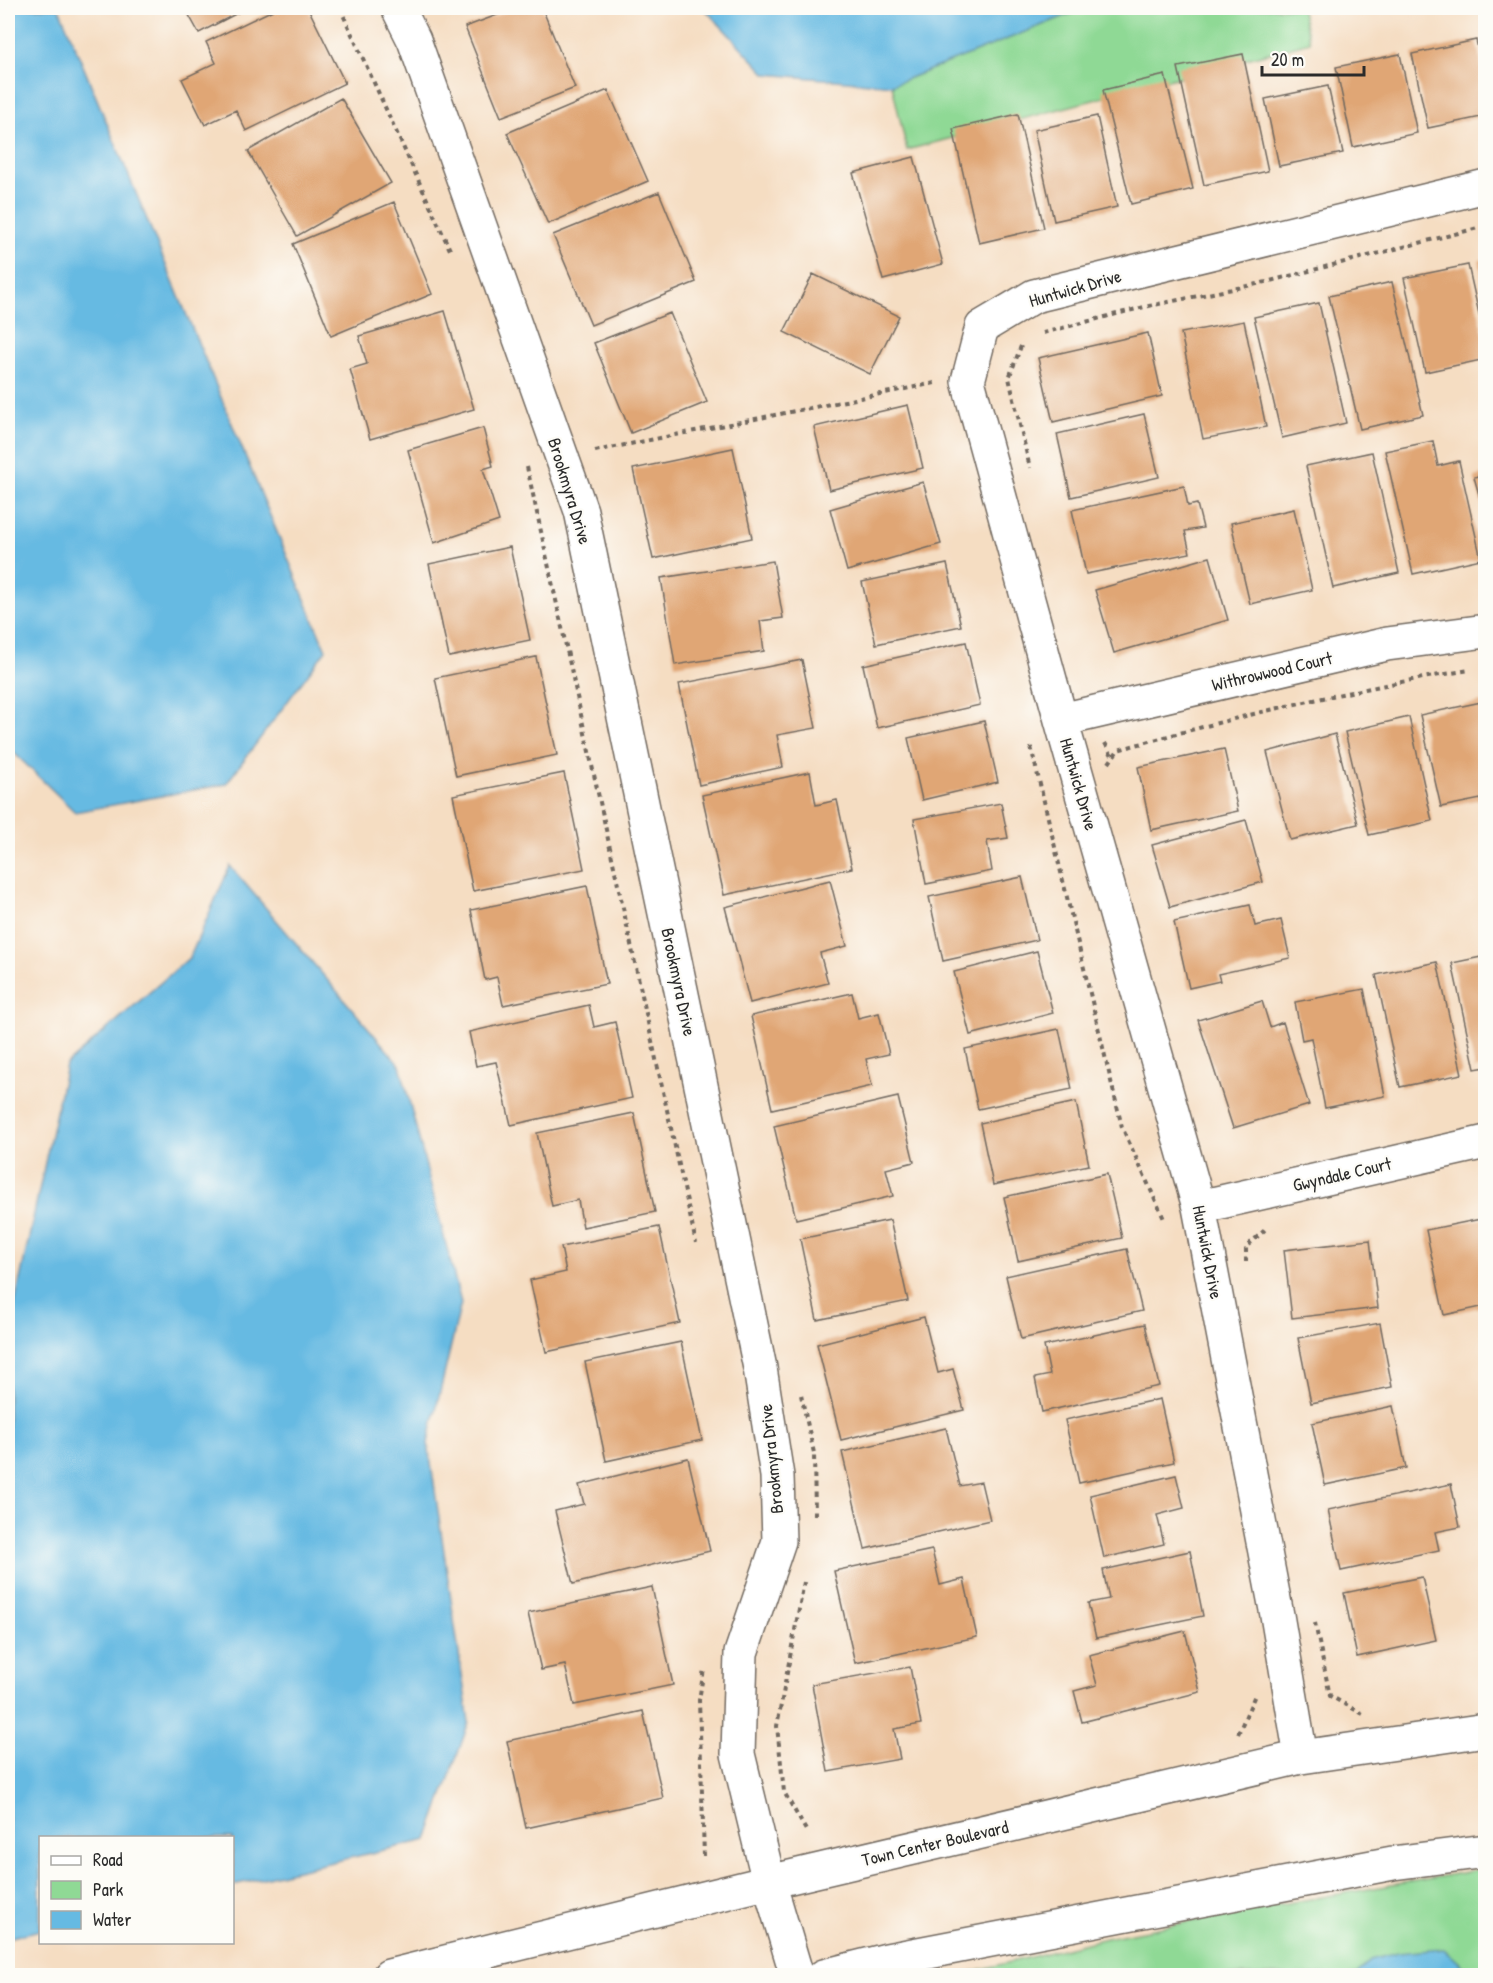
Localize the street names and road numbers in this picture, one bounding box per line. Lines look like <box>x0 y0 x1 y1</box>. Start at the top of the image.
street label: Huntwick Drive <box>1026 263 1124 313</box>
street label: Brookmyra Drive <box>542 435 598 547</box>
street label: Withrowwood Court <box>1209 645 1335 697</box>
street label: Huntwick Drive <box>1054 735 1104 833</box>
street label: Brookmyra Drive <box>655 926 703 1038</box>
street label: Gwyndale Court <box>1290 1150 1394 1197</box>
street label: Huntwick Drive <box>1187 1203 1229 1301</box>
street label: Brookmyra Drive <box>753 1403 789 1515</box>
street label: Town Center Boulevard <box>859 1814 1011 1872</box>

